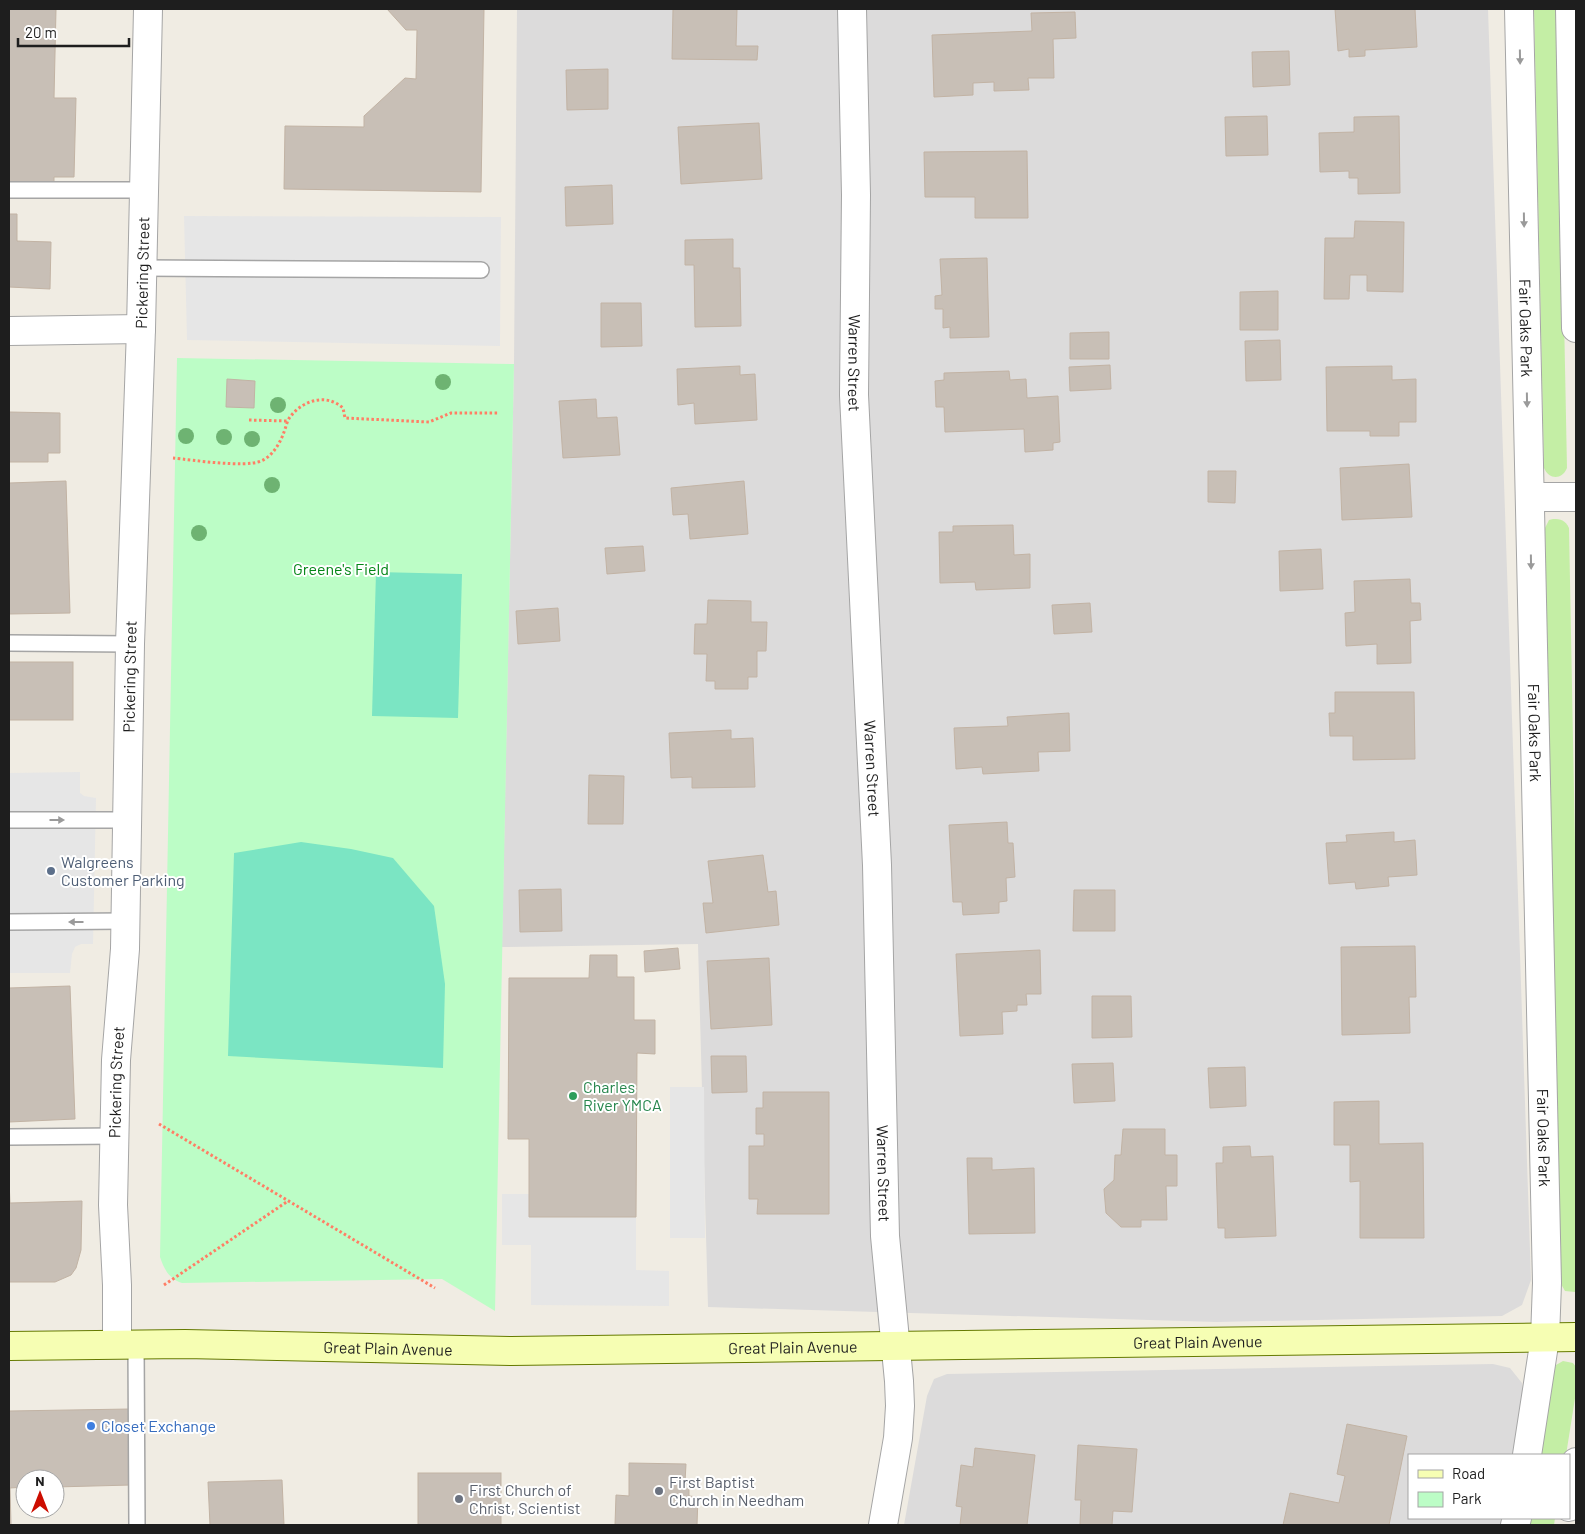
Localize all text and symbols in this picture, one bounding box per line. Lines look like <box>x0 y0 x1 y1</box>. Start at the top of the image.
scale bar <box>18 15 129 47</box>
text: 20 m <box>25 23 57 41</box>
one-way arrow <box>1516 50 1524 66</box>
one-way arrow <box>1520 212 1528 228</box>
street label: Pickering Street <box>131 216 152 329</box>
street label: Fair Oaks Park <box>1516 279 1537 377</box>
street label: Warren Street <box>845 314 865 412</box>
one-way arrow <box>1524 392 1532 408</box>
one-way arrow <box>1527 555 1535 571</box>
park label: Greene's Field <box>293 559 389 578</box>
street label: Pickering Street <box>119 620 140 733</box>
street label: Fair Oaks Park <box>1525 683 1546 782</box>
street label: Warren Street <box>861 720 885 817</box>
one-way arrow <box>50 816 66 824</box>
place label: Walgreens Customer Parking <box>61 852 185 889</box>
marker: Walgreens Customer Parking <box>45 865 57 877</box>
one-way arrow <box>68 918 84 926</box>
street label: Pickering Street <box>104 1025 128 1138</box>
place label: Charles River YMCA <box>583 1077 662 1114</box>
street label: Fair Oaks Park <box>1534 1088 1555 1187</box>
marker: Charles River YMCA <box>567 1090 579 1102</box>
street label: Warren Street <box>874 1125 895 1222</box>
street label: Great Plain Avenue <box>1133 1331 1263 1352</box>
street label: Great Plain Avenue <box>728 1336 858 1357</box>
street label: Great Plain Avenue <box>323 1337 453 1359</box>
place label: Closet Exchange <box>101 1416 216 1435</box>
marker: Closet Exchange <box>85 1420 97 1432</box>
legend <box>1408 1454 1570 1519</box>
text: Road <box>1452 1464 1485 1482</box>
north arrow <box>15 1469 65 1519</box>
text: N <box>35 1472 45 1489</box>
place label: First Baptist Church in Needham <box>669 1472 804 1509</box>
place label: First Church of Christ, Scientist <box>469 1480 580 1517</box>
marker: First Baptist Church in Needham <box>653 1485 665 1497</box>
text: Park <box>1452 1489 1482 1507</box>
marker: First Church of Christ, Scientist <box>453 1493 465 1505</box>

